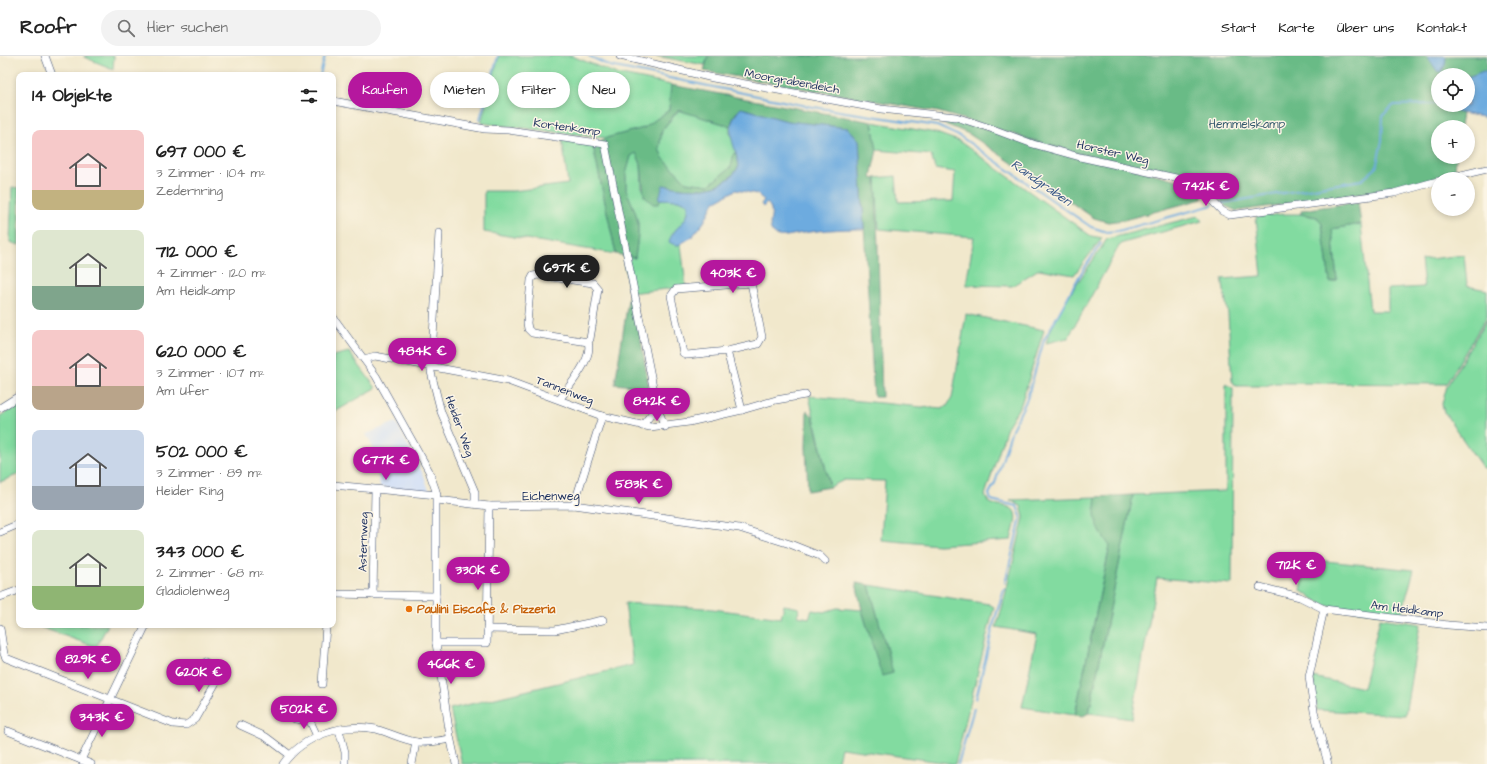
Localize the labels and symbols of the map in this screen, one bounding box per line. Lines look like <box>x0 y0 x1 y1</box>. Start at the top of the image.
street label: Moorgrabendeich <box>743 65 841 99</box>
street label: Kortenkamp <box>532 114 602 141</box>
park label: Hemmelskamp <box>1209 116 1285 133</box>
street label: Horster Weg <box>1075 136 1151 170</box>
water label: Randgraben <box>1007 155 1077 212</box>
pin: 742K € <box>1173 173 1239 207</box>
pin: 697K € <box>534 255 600 289</box>
pin: 403K € <box>700 260 766 294</box>
pin: 484K € <box>389 338 455 372</box>
street label: Tannenweg <box>533 372 596 410</box>
pin: 842K € <box>624 388 690 422</box>
street label: Heider Weg <box>440 393 478 459</box>
pin: 677K € <box>353 447 419 481</box>
pin: 583K € <box>606 471 672 505</box>
street label: Eichenweg <box>522 488 580 506</box>
street label: Asternweg <box>354 512 374 572</box>
pin: 712K € <box>1263 552 1329 586</box>
pin: 330K € <box>445 557 511 591</box>
street label: Am Heidkamp <box>1370 597 1445 622</box>
place label: Paulini Eiscafe & Pizzeria <box>417 601 556 618</box>
marker: Paulini Eiscafe & Pizzeria <box>404 604 414 614</box>
pin: 829K € <box>55 646 121 680</box>
pin: 466K € <box>418 651 484 685</box>
pin: 620K € <box>166 659 232 693</box>
pin: 502K € <box>271 696 337 730</box>
pin: 343K € <box>69 704 135 738</box>

